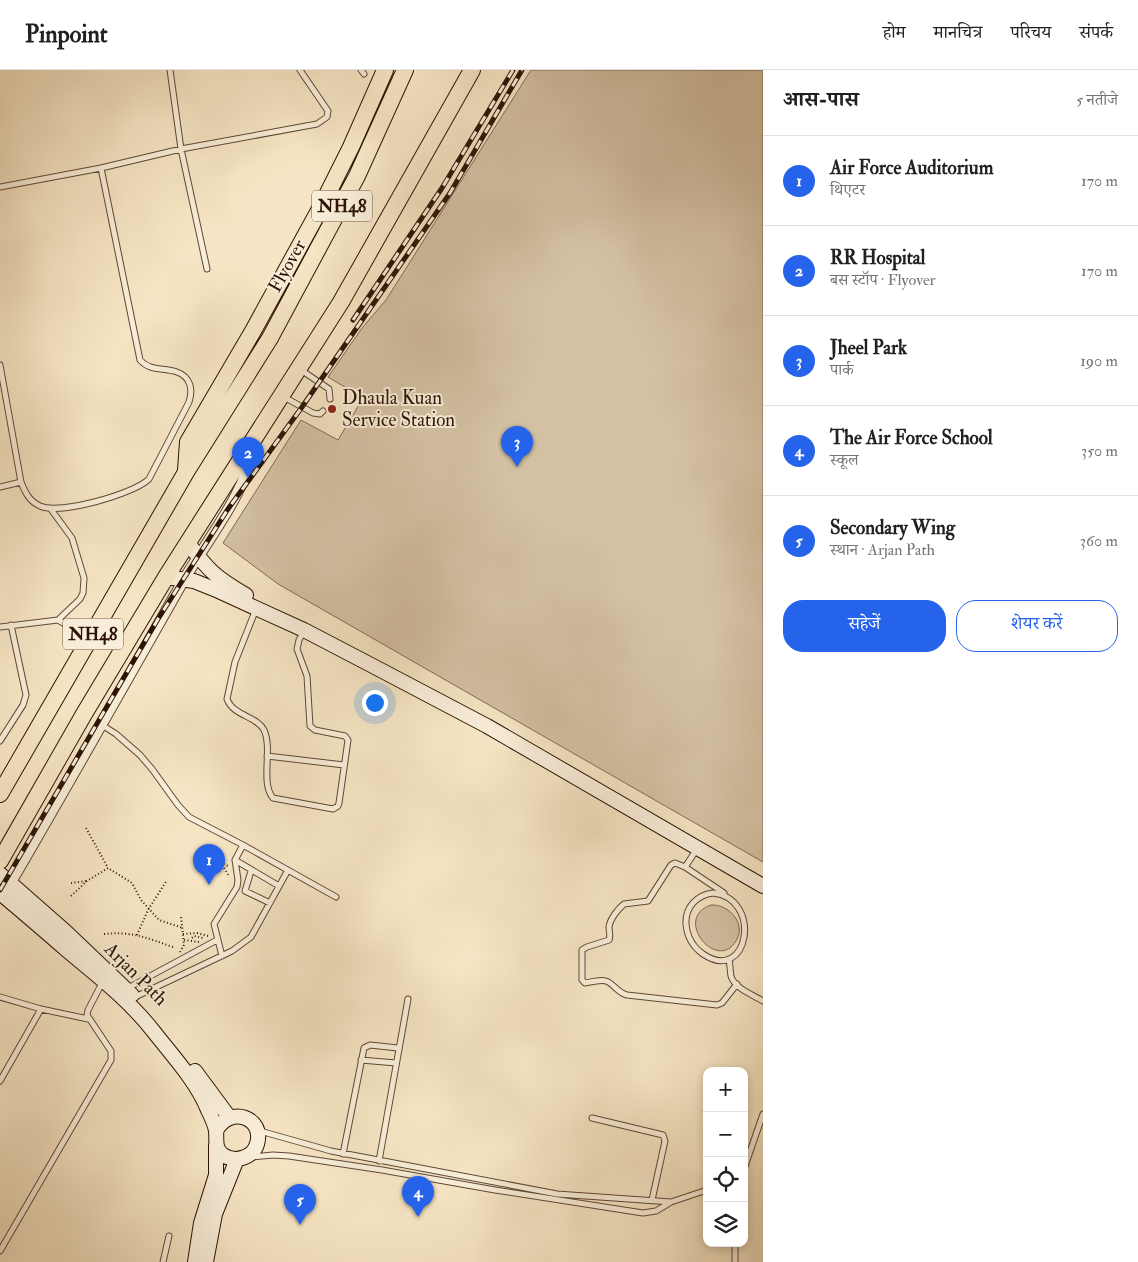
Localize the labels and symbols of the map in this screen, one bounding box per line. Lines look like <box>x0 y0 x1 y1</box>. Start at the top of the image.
road number: NH48 <box>312 190 372 222</box>
street label: Flyover <box>263 235 311 297</box>
place label: Dhaula Kuan Service Station <box>342 386 455 432</box>
marker: Dhaula Kuan Service Station <box>326 403 338 415</box>
pin: 3 <box>501 426 533 467</box>
pin: 2 <box>232 437 264 478</box>
road number: NH48 <box>63 618 123 650</box>
your location <box>362 690 388 716</box>
pin: 1 <box>193 844 225 885</box>
street label: Arjan Path <box>99 937 173 1011</box>
pin: 4 <box>402 1176 434 1217</box>
pin: 5 <box>284 1184 316 1225</box>

